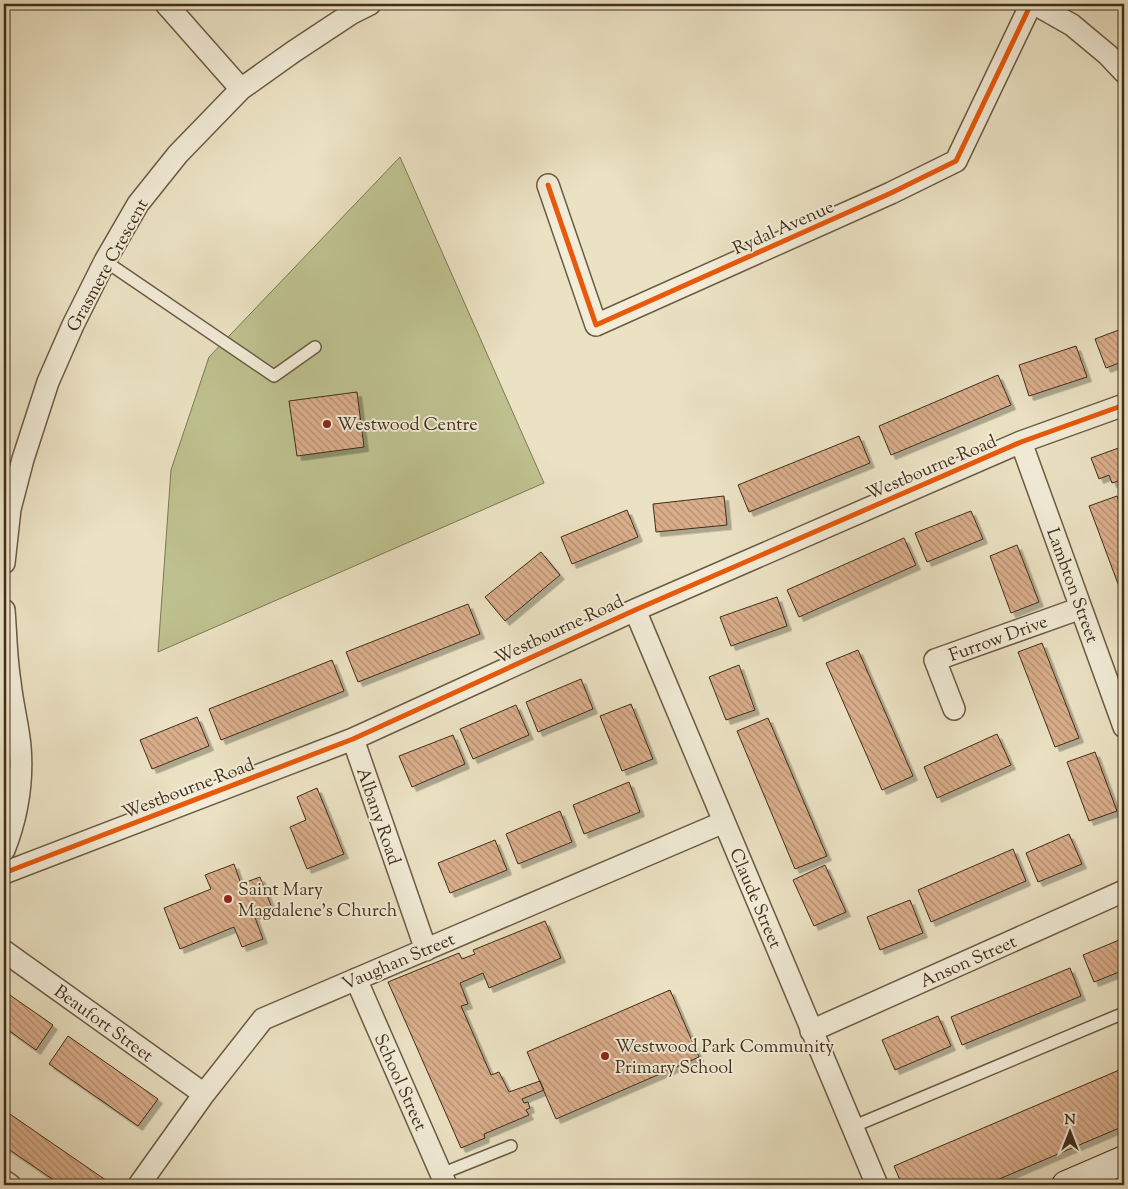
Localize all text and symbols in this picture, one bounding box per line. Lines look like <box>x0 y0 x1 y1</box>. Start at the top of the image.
street label: Grasmere Crescent <box>61 195 156 337</box>
street label: Rydal Avenue <box>729 195 838 263</box>
place label: Westwood Centre <box>337 413 478 439</box>
marker: Westwood Centre <box>321 418 333 430</box>
street label: Westbourne Road <box>862 430 1001 508</box>
street label: Lambton Street <box>1038 525 1104 647</box>
street label: Westbourne Road <box>491 590 629 672</box>
street label: Furrow Drive <box>946 610 1052 670</box>
street label: Westbourne Road <box>119 753 259 827</box>
street label: Albany Road <box>348 765 406 869</box>
street label: Claude Street <box>721 845 787 953</box>
place label: Saint Mary Magdalene's Church <box>238 878 398 925</box>
marker: Saint Mary Magdalene's Church <box>222 893 234 905</box>
street label: Vaughan Street <box>338 927 459 998</box>
street label: Anson Street <box>916 930 1021 996</box>
street label: Beaufort Street <box>48 980 158 1070</box>
street label: School Street <box>366 1030 432 1136</box>
place label: Westwood Park Community Primary School <box>615 1035 834 1082</box>
marker: Westwood Park Community Primary School <box>599 1050 611 1062</box>
north arrow <box>1046 1106 1096 1156</box>
text: N <box>1064 1111 1076 1131</box>

